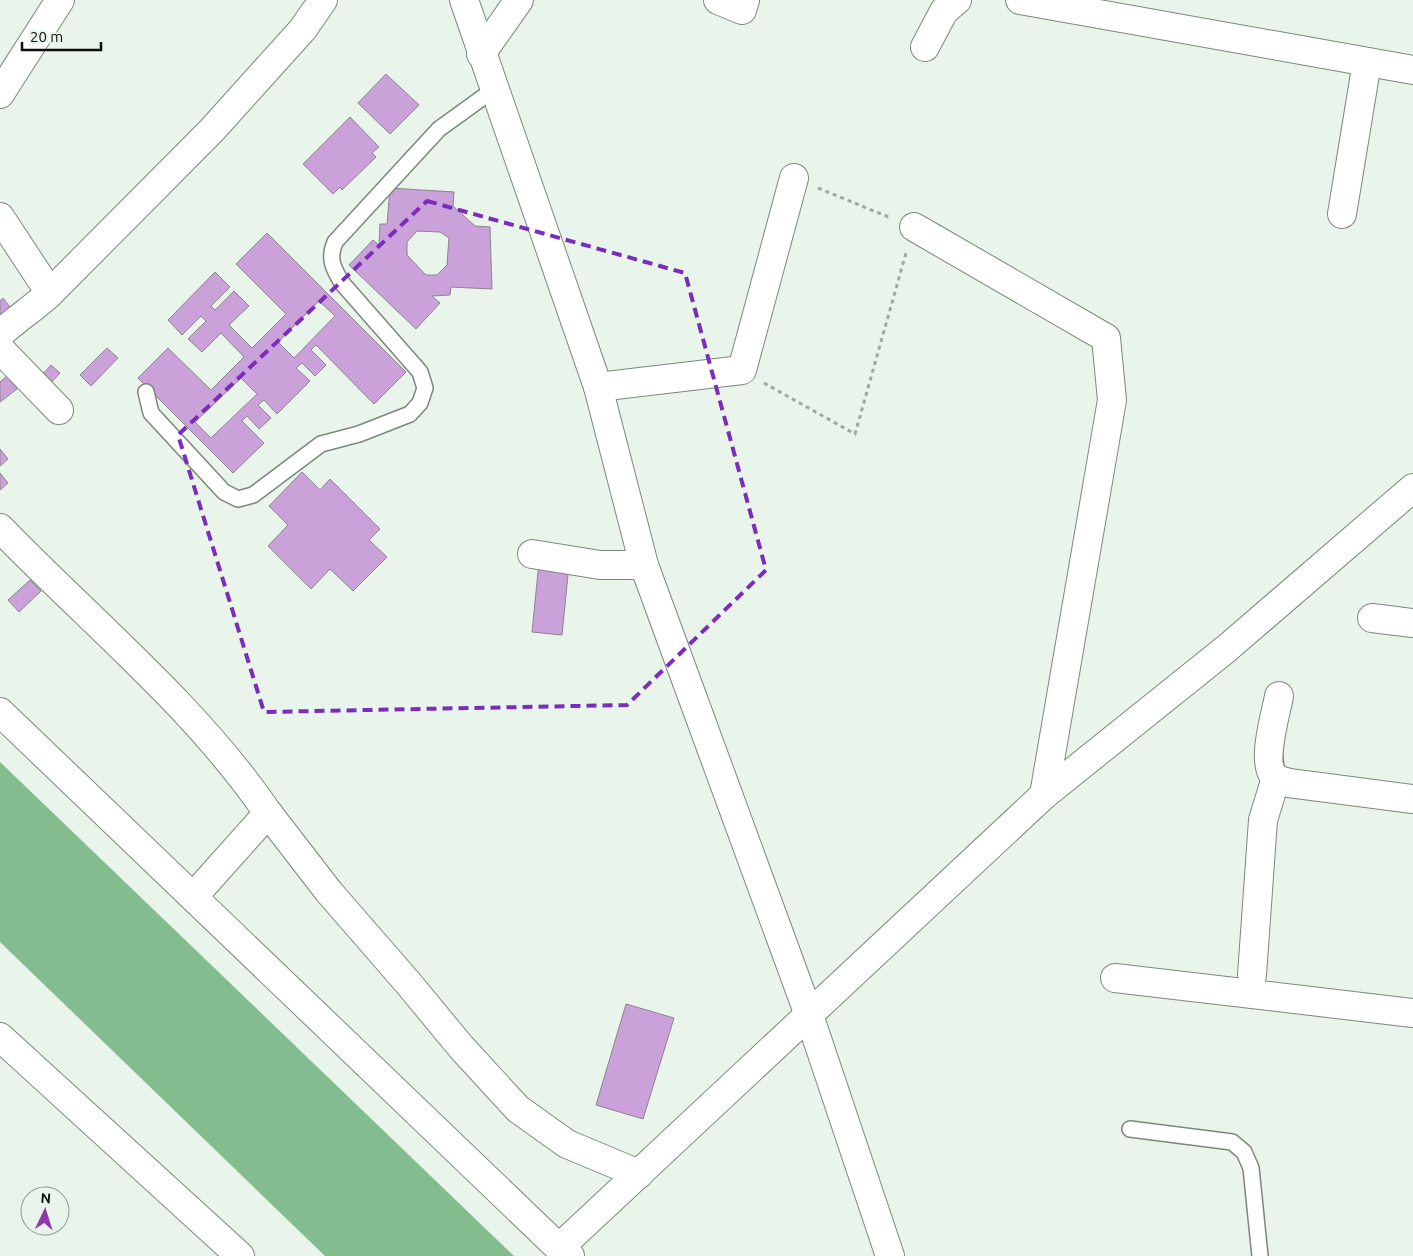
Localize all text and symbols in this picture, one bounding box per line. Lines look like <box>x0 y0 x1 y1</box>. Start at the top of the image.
scale bar <box>22 20 101 52</box>
text: 20 m <box>30 28 63 45</box>
north arrow <box>20 1186 70 1236</box>
text: N <box>40 1190 52 1206</box>

